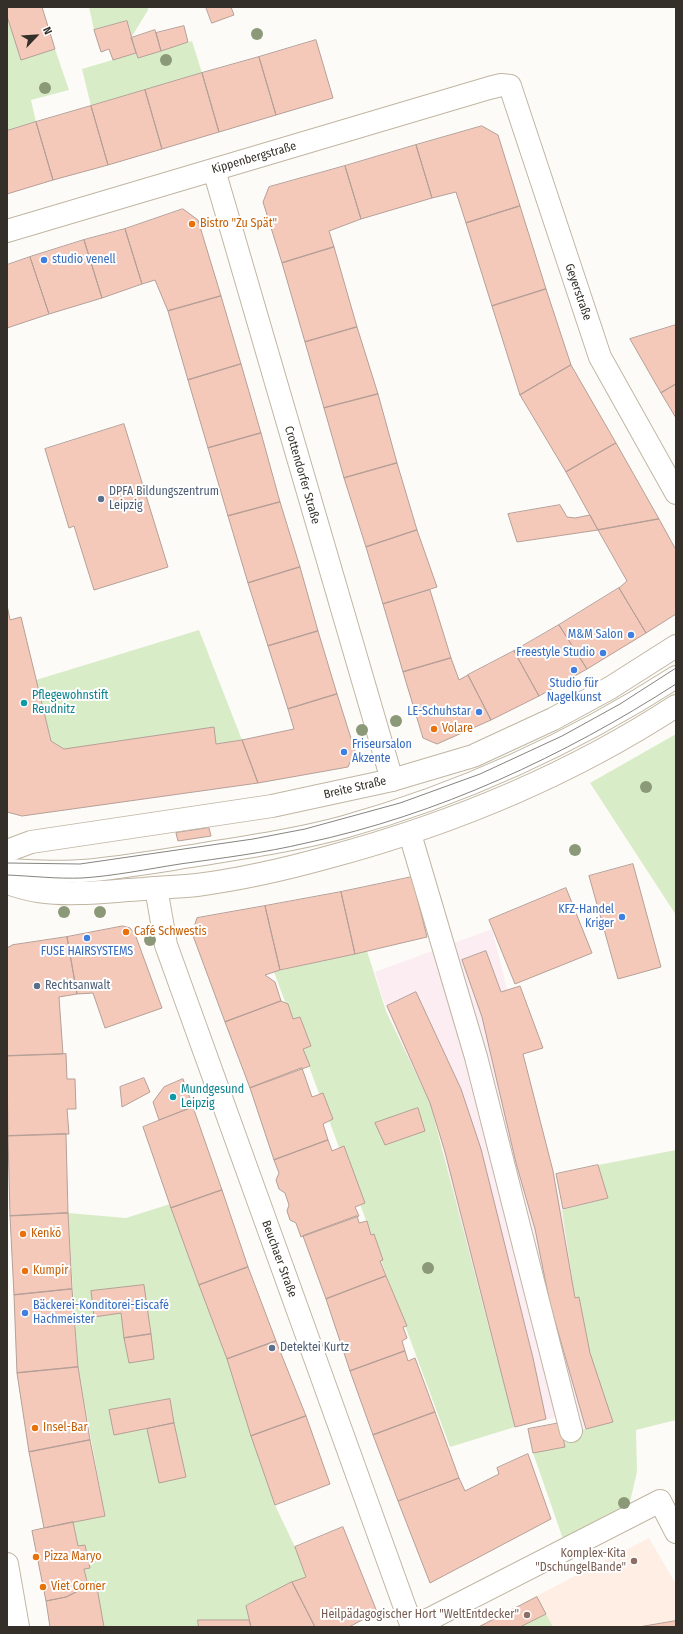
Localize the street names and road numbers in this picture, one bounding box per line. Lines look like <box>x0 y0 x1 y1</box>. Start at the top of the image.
street label: Kippenbergstraße <box>210 139 298 177</box>
street label: Geyerstraße <box>562 262 594 322</box>
street label: Crottendorfer Straße <box>281 424 323 526</box>
street label: Breite Straße <box>322 774 388 802</box>
street label: Beuchaer Straße <box>258 1218 300 1300</box>

